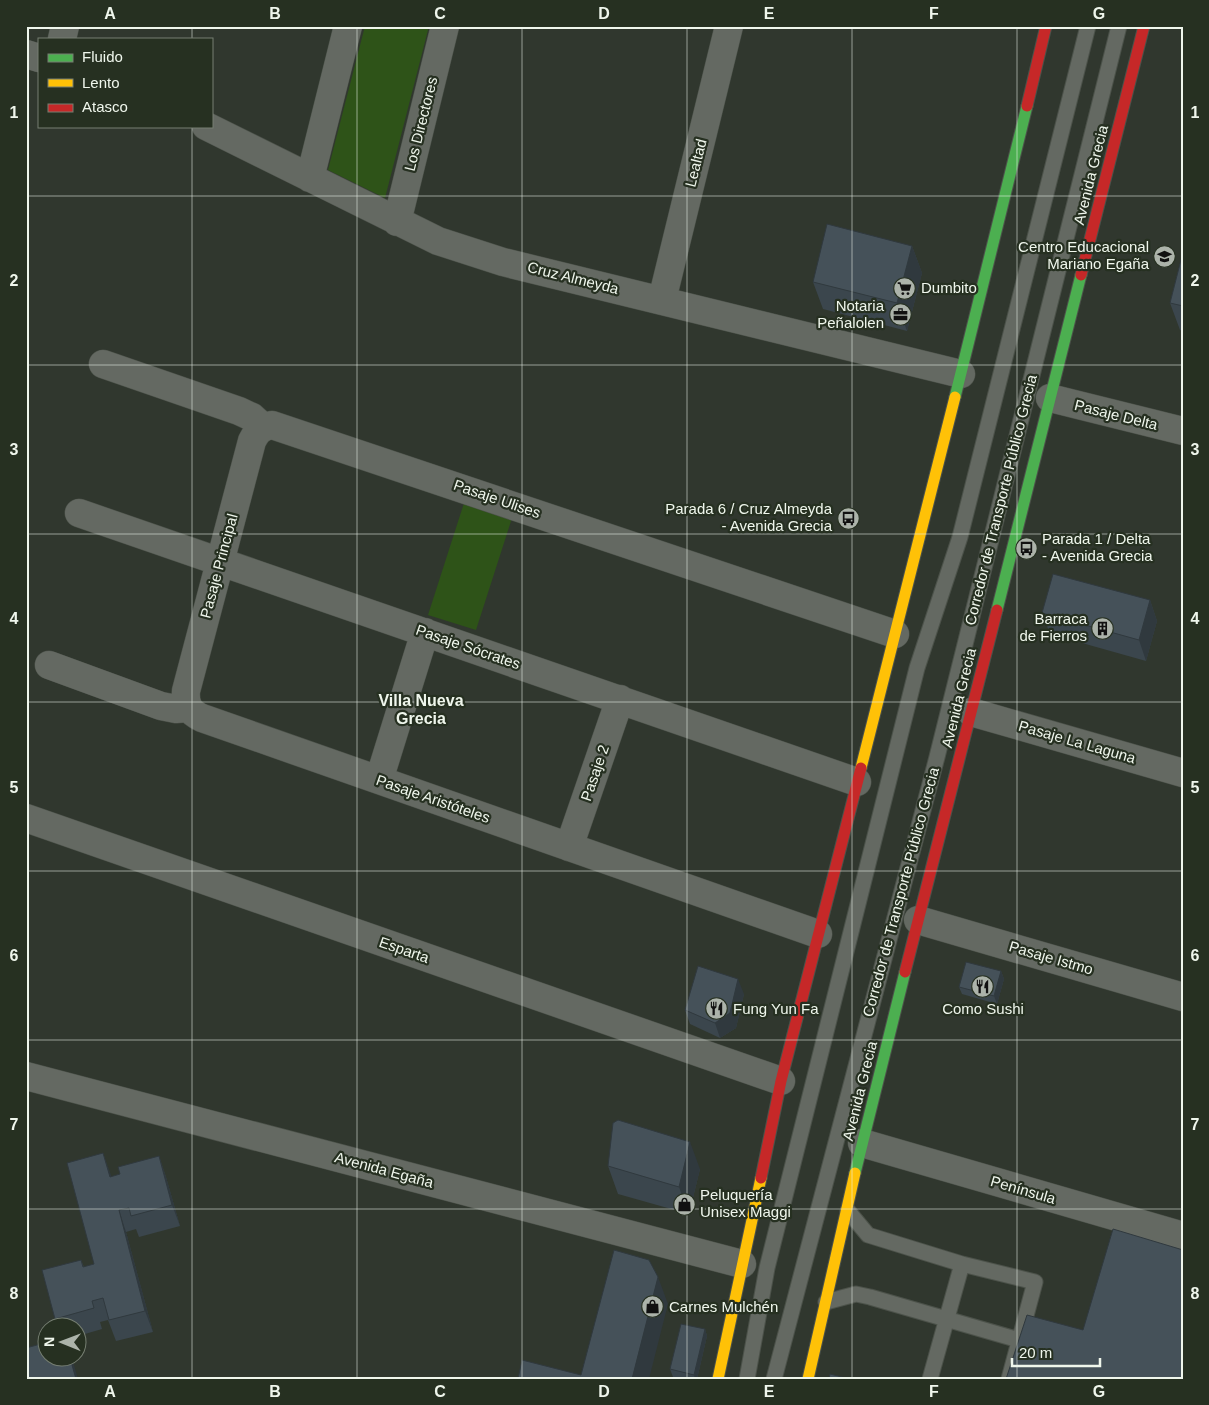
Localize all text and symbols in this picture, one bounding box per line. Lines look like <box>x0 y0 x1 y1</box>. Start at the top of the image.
text: A <box>104 5 116 22</box>
text: B <box>269 5 281 22</box>
text: C <box>434 5 446 22</box>
text: D <box>598 5 610 22</box>
text: E <box>764 5 775 22</box>
text: F <box>929 5 939 22</box>
text: G <box>1093 5 1105 22</box>
legend <box>38 38 212 128</box>
text: Fluido <box>82 48 123 65</box>
text: Lento <box>82 74 120 91</box>
street label: Los Directores <box>401 75 440 173</box>
text: Atasco <box>82 98 128 115</box>
text: 1 <box>10 104 19 121</box>
text: 1 <box>1191 104 1200 121</box>
street label: Avenida Grecia <box>1070 123 1111 227</box>
street label: Lealtad <box>681 137 710 189</box>
place label: Centro Educacional Mariano Egaña <box>1018 238 1150 272</box>
school or university icon: Centro Educacional Mariano Egaña <box>1153 244 1177 268</box>
street label: Cruz Almeyda <box>526 258 621 297</box>
text: 2 <box>10 272 19 289</box>
text: 2 <box>1191 272 1200 289</box>
supermarket icon: Dumbito <box>893 276 917 300</box>
place label: Dumbito <box>921 279 977 296</box>
place label: Notaria Peñalolen <box>817 297 885 331</box>
office icon: Notaria Peñalolen <box>888 303 912 327</box>
street label: Corredor de Transporte Público Grecia <box>961 372 1040 627</box>
street label: Pasaje Delta <box>1073 396 1160 433</box>
text: 3 <box>10 441 19 458</box>
text: 3 <box>1191 441 1200 458</box>
street label: Pasaje Ulises <box>451 476 543 521</box>
place label: Parada 6 / Cruz Almeyda - Avenida Grecia <box>665 500 833 534</box>
bus stop icon: Parada 6 / Cruz Almeyda - Avenida Grecia <box>836 506 860 530</box>
street label: Pasaje Principal <box>196 512 241 620</box>
place label: Parada 1 / Delta - Avenida Grecia <box>1042 530 1153 564</box>
bus stop icon: Parada 1 / Delta - Avenida Grecia <box>1014 536 1038 560</box>
text: 4 <box>10 610 19 627</box>
place label: Barraca de Fierros <box>1019 610 1088 644</box>
text: 4 <box>1191 610 1200 627</box>
building icon: Barraca de Fierros <box>1091 616 1115 640</box>
street label: Pasaje Sócrates <box>414 621 523 672</box>
street label: Avenida Grecia <box>938 646 979 750</box>
district label: Villa Nueva Grecia <box>378 692 464 727</box>
street label: Pasaje La Laguna <box>1017 717 1138 767</box>
street label: Pasaje 2 <box>577 742 612 803</box>
street label: Corredor de Transporte Público Grecia <box>859 765 942 1018</box>
street label: Pasaje Aristóteles <box>374 771 492 826</box>
text: 5 <box>10 779 19 796</box>
text: 5 <box>1191 779 1200 796</box>
street label: Esparta <box>377 933 432 966</box>
street label: Pasaje Istmo <box>1007 937 1095 978</box>
text: 6 <box>10 947 19 964</box>
text: 6 <box>1191 947 1200 964</box>
restaurant icon: Como Sushi <box>971 974 995 998</box>
restaurant icon: Fung Yun Fa <box>705 997 729 1021</box>
place label: Fung Yun Fa <box>733 1000 819 1017</box>
place label: Como Sushi <box>942 1000 1024 1017</box>
street label: Avenida Grecia <box>839 1039 880 1143</box>
text: 7 <box>10 1116 19 1133</box>
text: 7 <box>1191 1116 1200 1133</box>
street label: Avenida Egaña <box>333 1148 436 1191</box>
street label: Península <box>989 1172 1058 1207</box>
place label: Peluquería Unisex Maggi <box>700 1186 791 1220</box>
shop icon: Peluquería Unisex Maggi <box>672 1192 696 1216</box>
text: 8 <box>10 1285 19 1302</box>
text: 8 <box>1191 1285 1200 1302</box>
shop icon: Carnes Mulchén <box>641 1295 665 1319</box>
place label: Carnes Mulchén <box>669 1298 778 1315</box>
north arrow <box>38 1318 88 1368</box>
scale bar <box>1012 1335 1099 1367</box>
text: N <box>41 1337 57 1347</box>
text: 20 m <box>1019 1344 1052 1361</box>
text: A <box>104 1383 116 1400</box>
text: B <box>269 1383 281 1400</box>
text: C <box>434 1383 446 1400</box>
text: D <box>598 1383 610 1400</box>
text: E <box>764 1383 775 1400</box>
text: F <box>929 1383 939 1400</box>
text: G <box>1093 1383 1105 1400</box>

